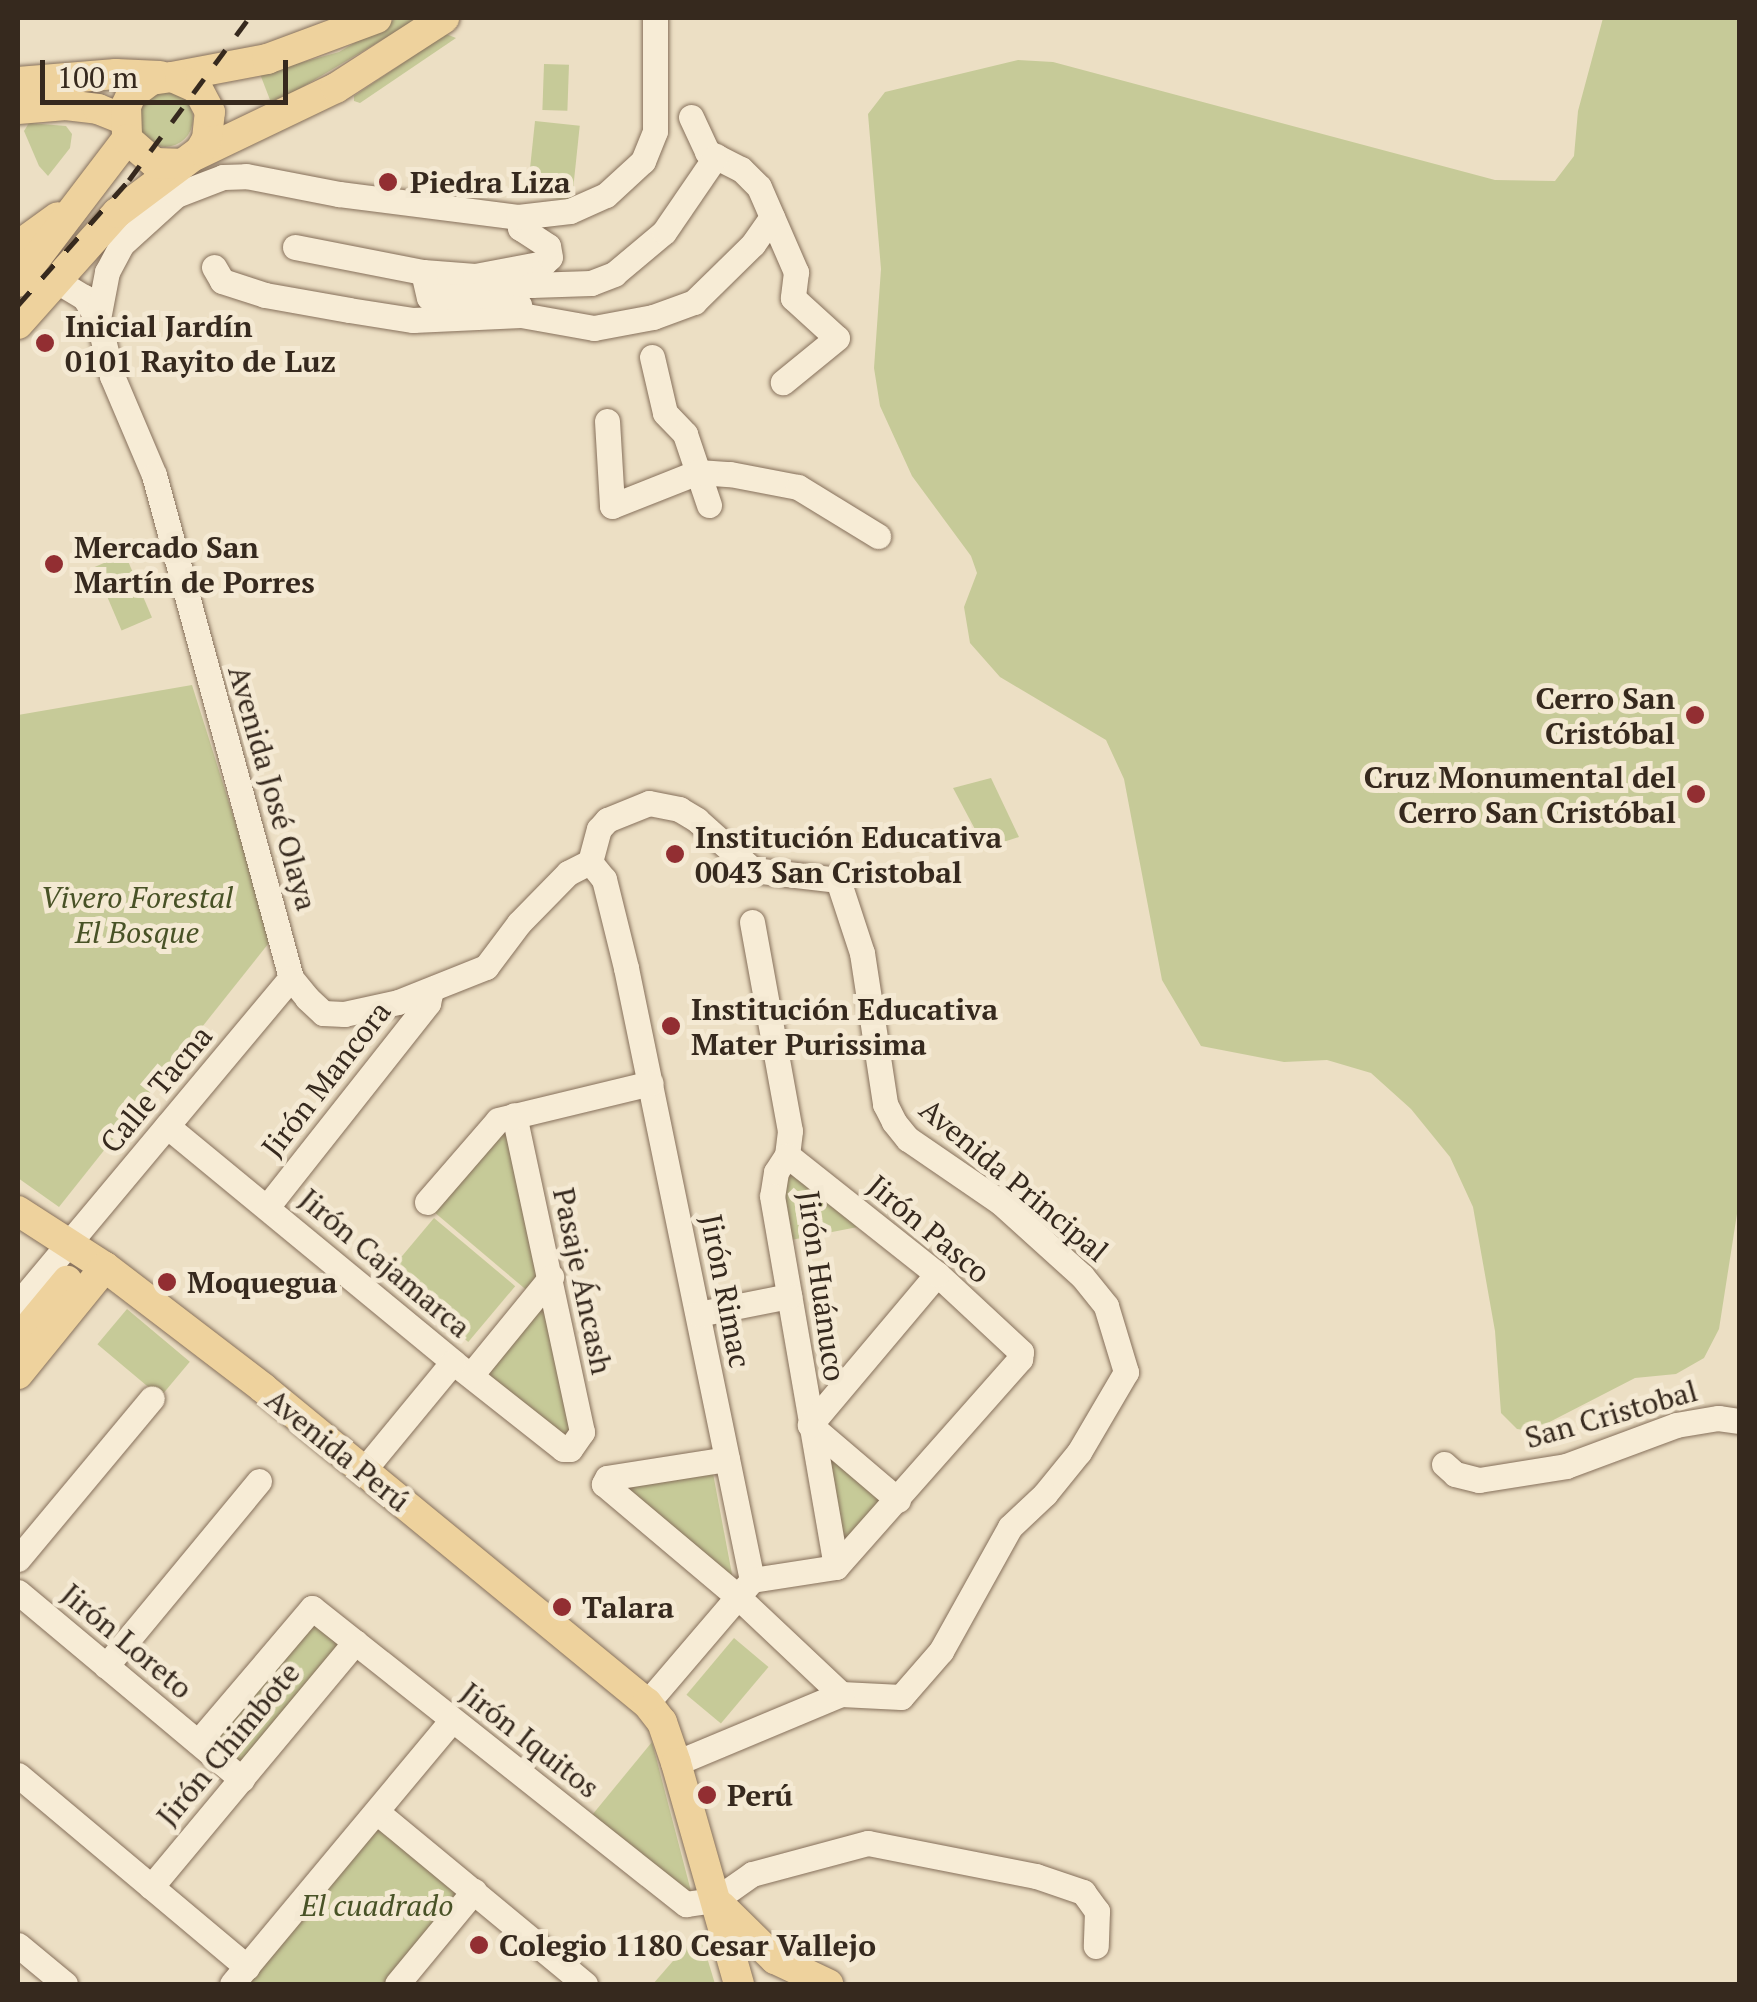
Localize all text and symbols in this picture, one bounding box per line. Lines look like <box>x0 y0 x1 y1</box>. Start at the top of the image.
scale bar <box>45 40 292 102</box>
text: 100 m <box>57 57 138 97</box>
place label: Piedra Liza <box>410 164 571 200</box>
marker: Piedra Liza <box>375 169 401 195</box>
place label: Inicial Jardín 0101 Rayito de Luz <box>65 308 336 378</box>
marker: Inicial Jardín 0101 Rayito de Luz <box>34 332 56 354</box>
place label: Mercado San Martín de Porres <box>74 529 315 600</box>
marker: Mercado San Martín de Porres <box>43 553 65 575</box>
street label: Avenida José Olaya <box>221 661 325 915</box>
place label: Cerro San Cristóbal <box>1535 680 1675 750</box>
marker: Cerro San Cristóbal <box>1684 704 1706 726</box>
place label: Cruz Monumental del Cerro San Cristóbal <box>1364 759 1676 830</box>
marker: Cruz Monumental del Cerro San Cristóbal <box>1685 783 1707 805</box>
place label: Institución Educativa 0043 San Cristobal <box>695 819 1002 890</box>
marker: Institución Educativa 0043 San Cristobal <box>664 843 686 865</box>
park label: Vivero Forestal El Bosque <box>41 879 233 950</box>
place label: Institución Educativa Mater Purissima <box>691 991 998 1062</box>
street label: Jirón Mancora <box>254 994 398 1164</box>
marker: Institución Educativa Mater Purissima <box>660 1015 682 1037</box>
street label: Calle Tacna <box>92 1018 220 1160</box>
street label: Avenida Principal <box>913 1091 1115 1269</box>
street label: Jirón Pasco <box>861 1167 997 1291</box>
street label: Jirón Cajamarca <box>292 1181 478 1345</box>
street label: Pasaje Áncash <box>546 1184 620 1378</box>
street label: Jirón Huánuco <box>791 1189 853 1383</box>
street label: Jirón Rimac <box>693 1211 759 1371</box>
place label: Moquegua <box>187 1264 337 1300</box>
marker: Moquegua <box>156 1271 178 1293</box>
street label: San Cristobal <box>1521 1372 1701 1456</box>
street label: Avenida Perú <box>259 1381 417 1519</box>
street label: Jirón Loreto <box>54 1576 200 1706</box>
place label: Talara <box>582 1589 674 1625</box>
marker: Talara <box>551 1596 573 1618</box>
street label: Jirón Chimbote <box>149 1655 307 1833</box>
street label: Jirón Iquitos <box>453 1675 607 1805</box>
place label: Perú <box>727 1777 793 1813</box>
marker: Perú <box>696 1784 718 1806</box>
park label: El cuadrado <box>301 1887 453 1923</box>
place label: Colegio 1180 Cesar Vallejo <box>499 1927 876 1963</box>
marker: Colegio 1180 Cesar Vallejo <box>468 1934 490 1956</box>

